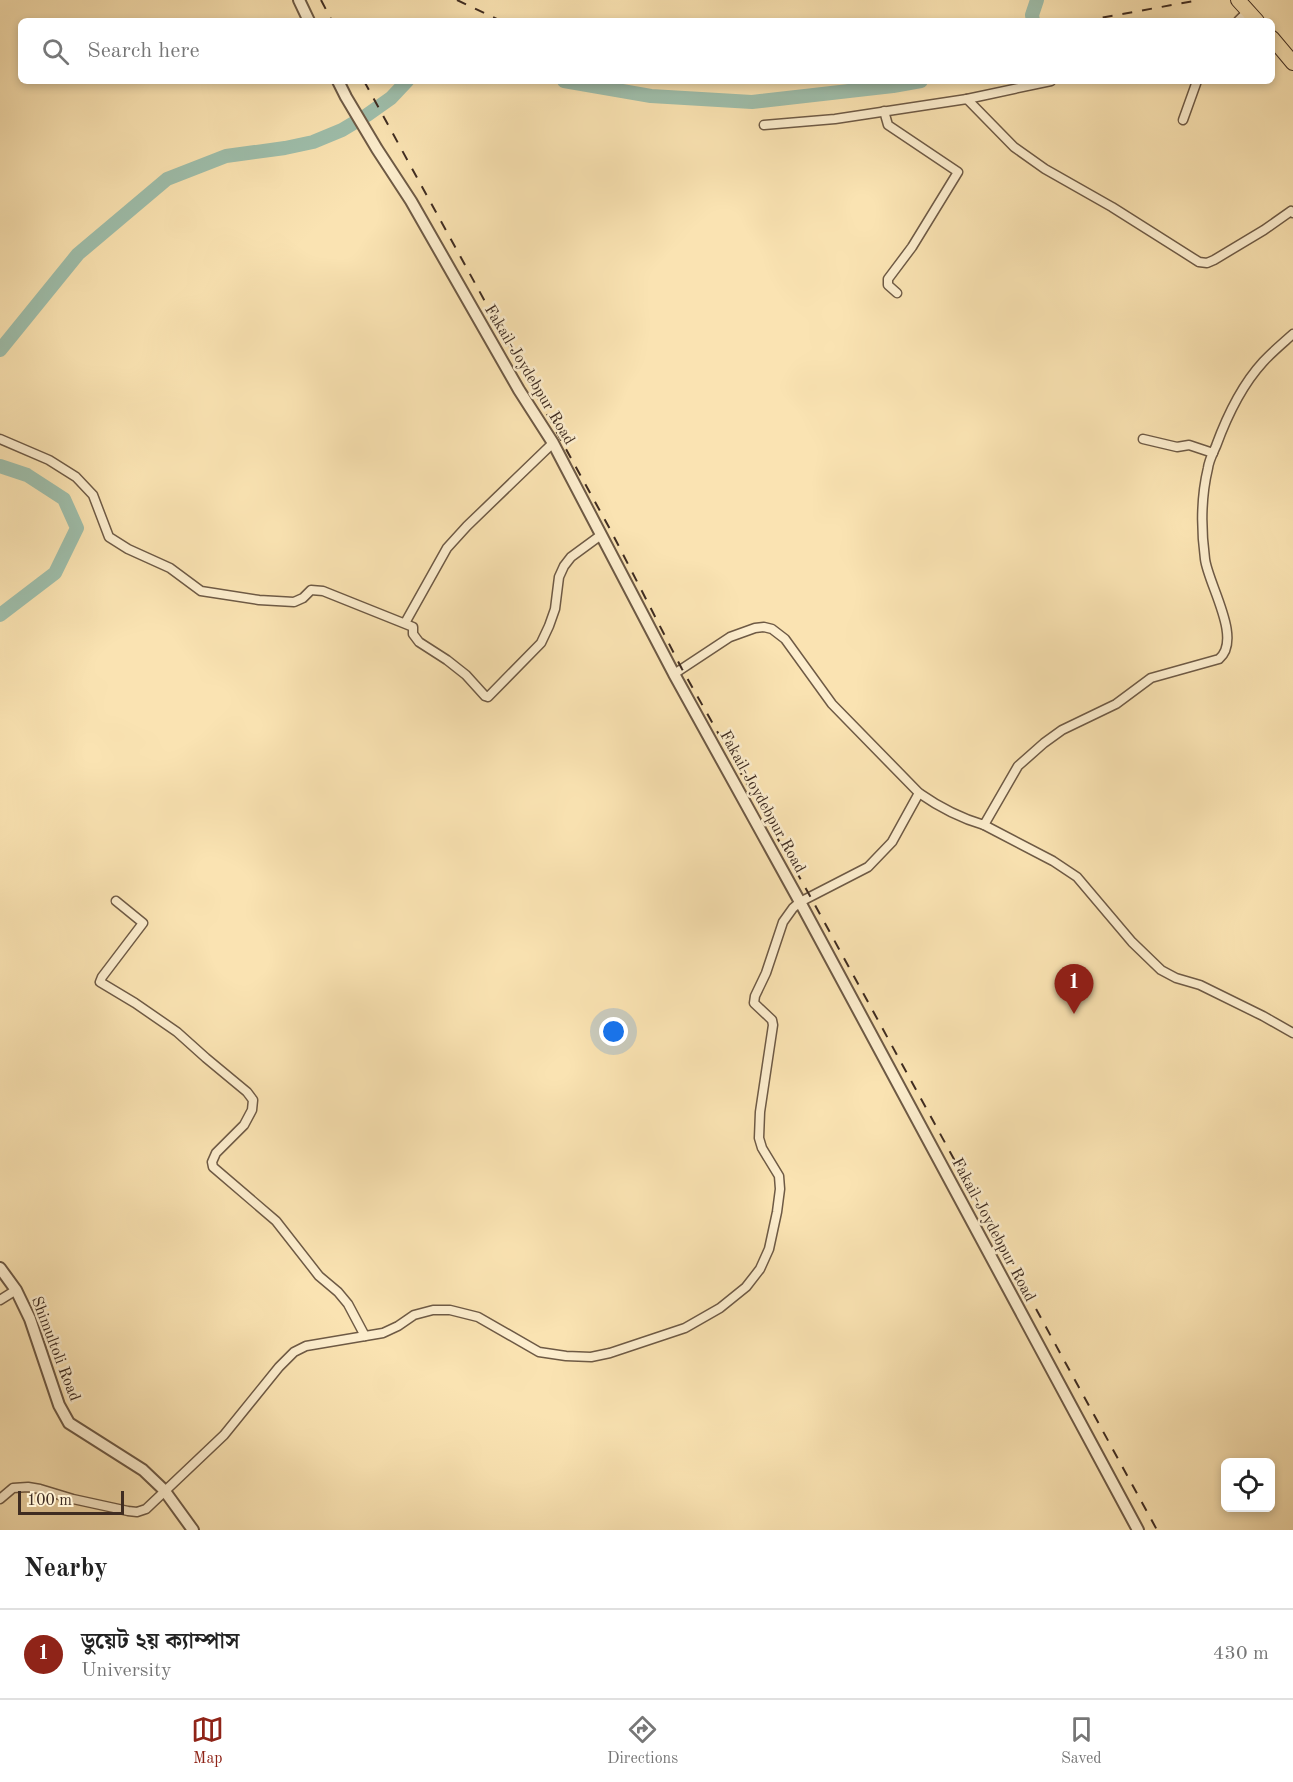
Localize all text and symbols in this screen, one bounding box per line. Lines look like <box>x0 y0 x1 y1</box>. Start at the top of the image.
search box <box>18 18 1275 84</box>
icon: search <box>39 35 72 68</box>
text: Search here <box>87 40 200 62</box>
street label: Fakail-Joydebpur Road <box>481 302 577 448</box>
street label: Fakail-Joydebpur Road <box>716 728 808 876</box>
pin: 1 <box>1054 964 1094 1014</box>
your location <box>599 1017 628 1046</box>
street label: Fakail-Joydebpur Road <box>948 1156 1038 1304</box>
street label: Shimultoli Road <box>28 1294 82 1404</box>
map controls <box>1221 1458 1275 1512</box>
button: locate <box>1221 1458 1275 1512</box>
scale bar <box>18 1488 124 1516</box>
text: 100 m <box>27 1493 72 1509</box>
text: Nearby <box>24 1556 108 1582</box>
text: ডুয়েট ২য় ক্যাম্পাস <box>81 1631 239 1653</box>
text: 1 <box>38 1644 49 1664</box>
text: 430 m <box>1213 1644 1269 1664</box>
text: University <box>81 1661 172 1681</box>
tab: Map <box>191 1713 224 1769</box>
tab: Directions <box>607 1713 678 1769</box>
tab: Saved <box>1061 1713 1102 1769</box>

